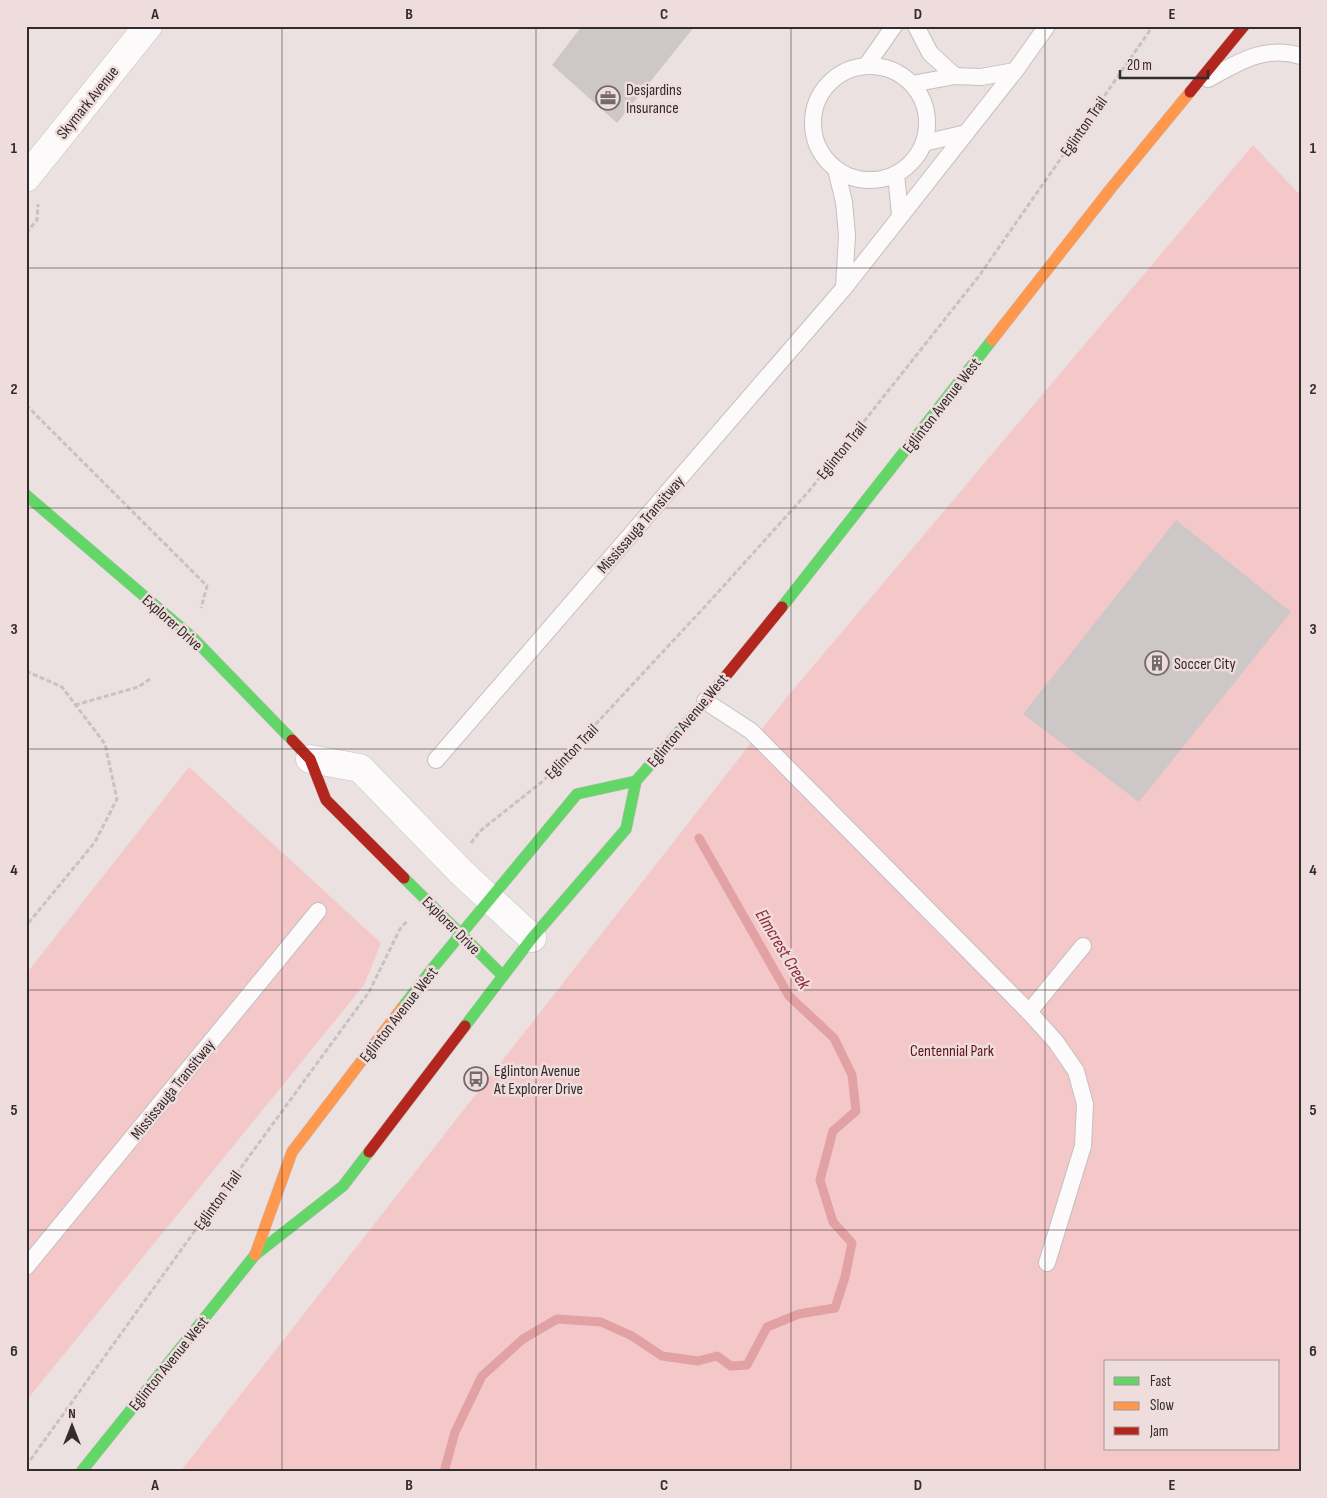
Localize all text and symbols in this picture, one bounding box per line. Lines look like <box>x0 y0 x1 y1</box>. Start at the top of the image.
text: A <box>150 5 159 24</box>
text: B <box>405 5 413 24</box>
text: C <box>660 5 668 24</box>
text: D <box>914 5 922 24</box>
text: E <box>1169 5 1176 24</box>
scale bar <box>1120 48 1207 80</box>
text: 20 m <box>1127 56 1152 75</box>
street label: Skymark Avenue <box>53 63 123 143</box>
place label: Desjardins Insurance <box>626 81 682 118</box>
office icon: Desjardins Insurance <box>595 85 621 111</box>
street label: Eglinton Trail <box>1057 93 1112 160</box>
text: 1 <box>11 139 18 158</box>
text: 1 <box>1310 139 1317 158</box>
street label: Eglinton Avenue West <box>899 354 985 457</box>
text: 2 <box>10 380 18 399</box>
text: 2 <box>1309 380 1317 399</box>
street label: Eglinton Trail <box>813 418 871 484</box>
street label: Mississauga Transitway <box>594 472 689 578</box>
street label: Explorer Drive <box>138 591 206 655</box>
text: 3 <box>10 620 18 639</box>
text: 3 <box>1309 620 1317 639</box>
building icon: Soccer City <box>1144 650 1170 676</box>
place label: Soccer City <box>1174 655 1236 674</box>
street label: Eglinton Avenue West <box>644 670 733 771</box>
street label: Eglinton Trail <box>541 721 603 783</box>
text: 4 <box>10 861 18 880</box>
text: 4 <box>1309 861 1317 880</box>
street label: Explorer Drive <box>418 893 484 959</box>
water label: Elmcrest Creek <box>751 906 815 994</box>
street label: Eglinton Avenue West <box>356 963 442 1066</box>
street label: Mississauga Transitway <box>127 1036 219 1144</box>
park label: Centennial Park <box>910 1042 994 1061</box>
place label: Eglinton Avenue At Explorer Drive <box>493 1062 583 1099</box>
bus stop icon: Eglinton Avenue At Explorer Drive <box>463 1066 489 1092</box>
text: 5 <box>10 1101 18 1120</box>
text: 5 <box>1309 1101 1317 1120</box>
street label: Eglinton Trail <box>190 1167 246 1234</box>
street label: Eglinton Avenue West <box>125 1313 213 1415</box>
text: 6 <box>10 1342 18 1361</box>
text: 6 <box>1309 1342 1317 1361</box>
legend <box>1104 1360 1280 1450</box>
text: Fast <box>1150 1372 1172 1391</box>
text: Slow <box>1150 1396 1174 1415</box>
north arrow <box>48 1400 98 1450</box>
text: N <box>68 1405 76 1422</box>
text: Jam <box>1149 1422 1168 1441</box>
text: A <box>150 1476 159 1495</box>
text: B <box>405 1476 413 1495</box>
text: C <box>660 1476 668 1495</box>
text: D <box>914 1476 922 1495</box>
text: E <box>1169 1476 1176 1495</box>

